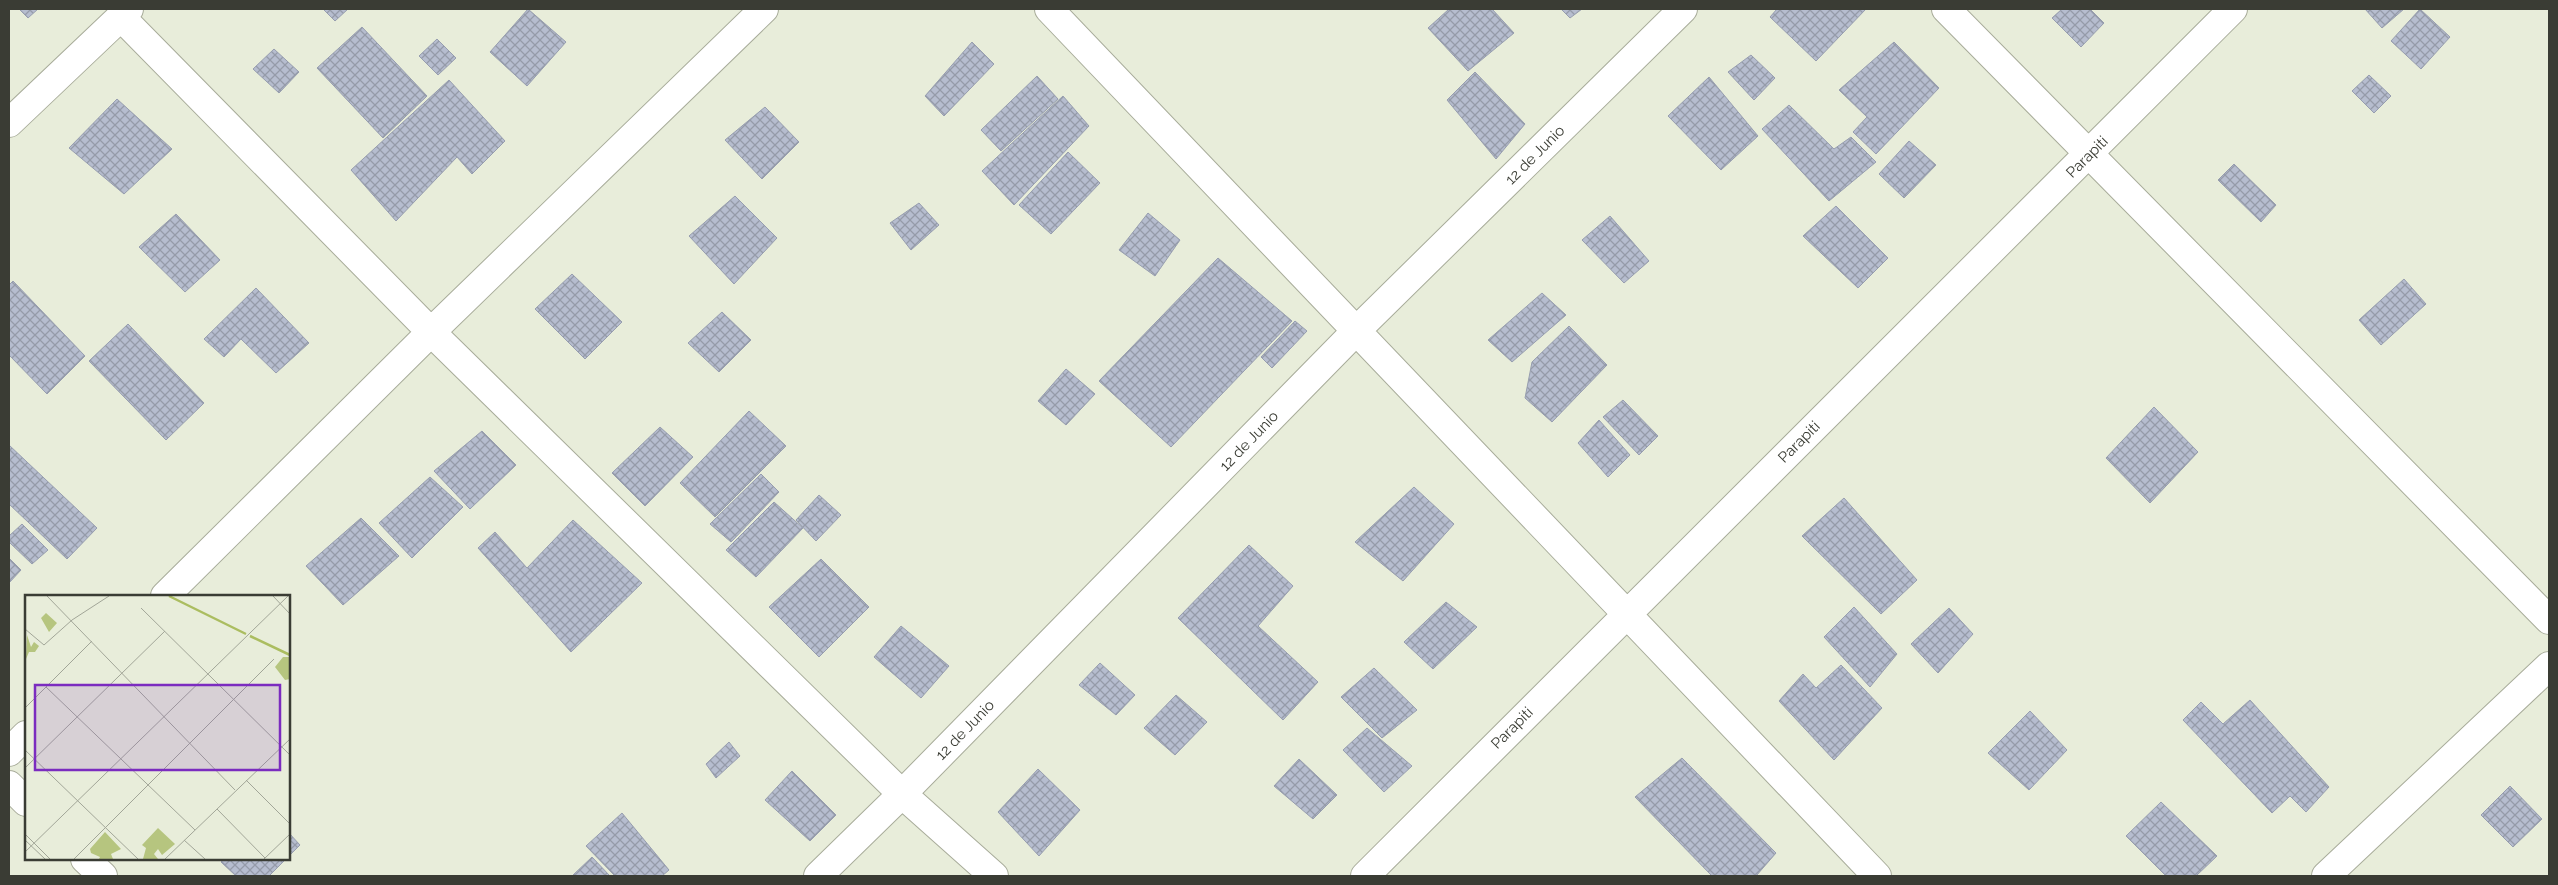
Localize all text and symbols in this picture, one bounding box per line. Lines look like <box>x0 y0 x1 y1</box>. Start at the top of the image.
street label: 12 de Junio <box>1502 121 1569 188</box>
street label: Parapiti <box>2062 132 2112 182</box>
street label: 12 de Junio <box>1216 407 1282 475</box>
street label: Parapiti <box>1774 417 1824 467</box>
inset map <box>25 595 290 860</box>
street label: 12 de Junio <box>932 696 998 764</box>
street label: Parapiti <box>1487 703 1537 753</box>

